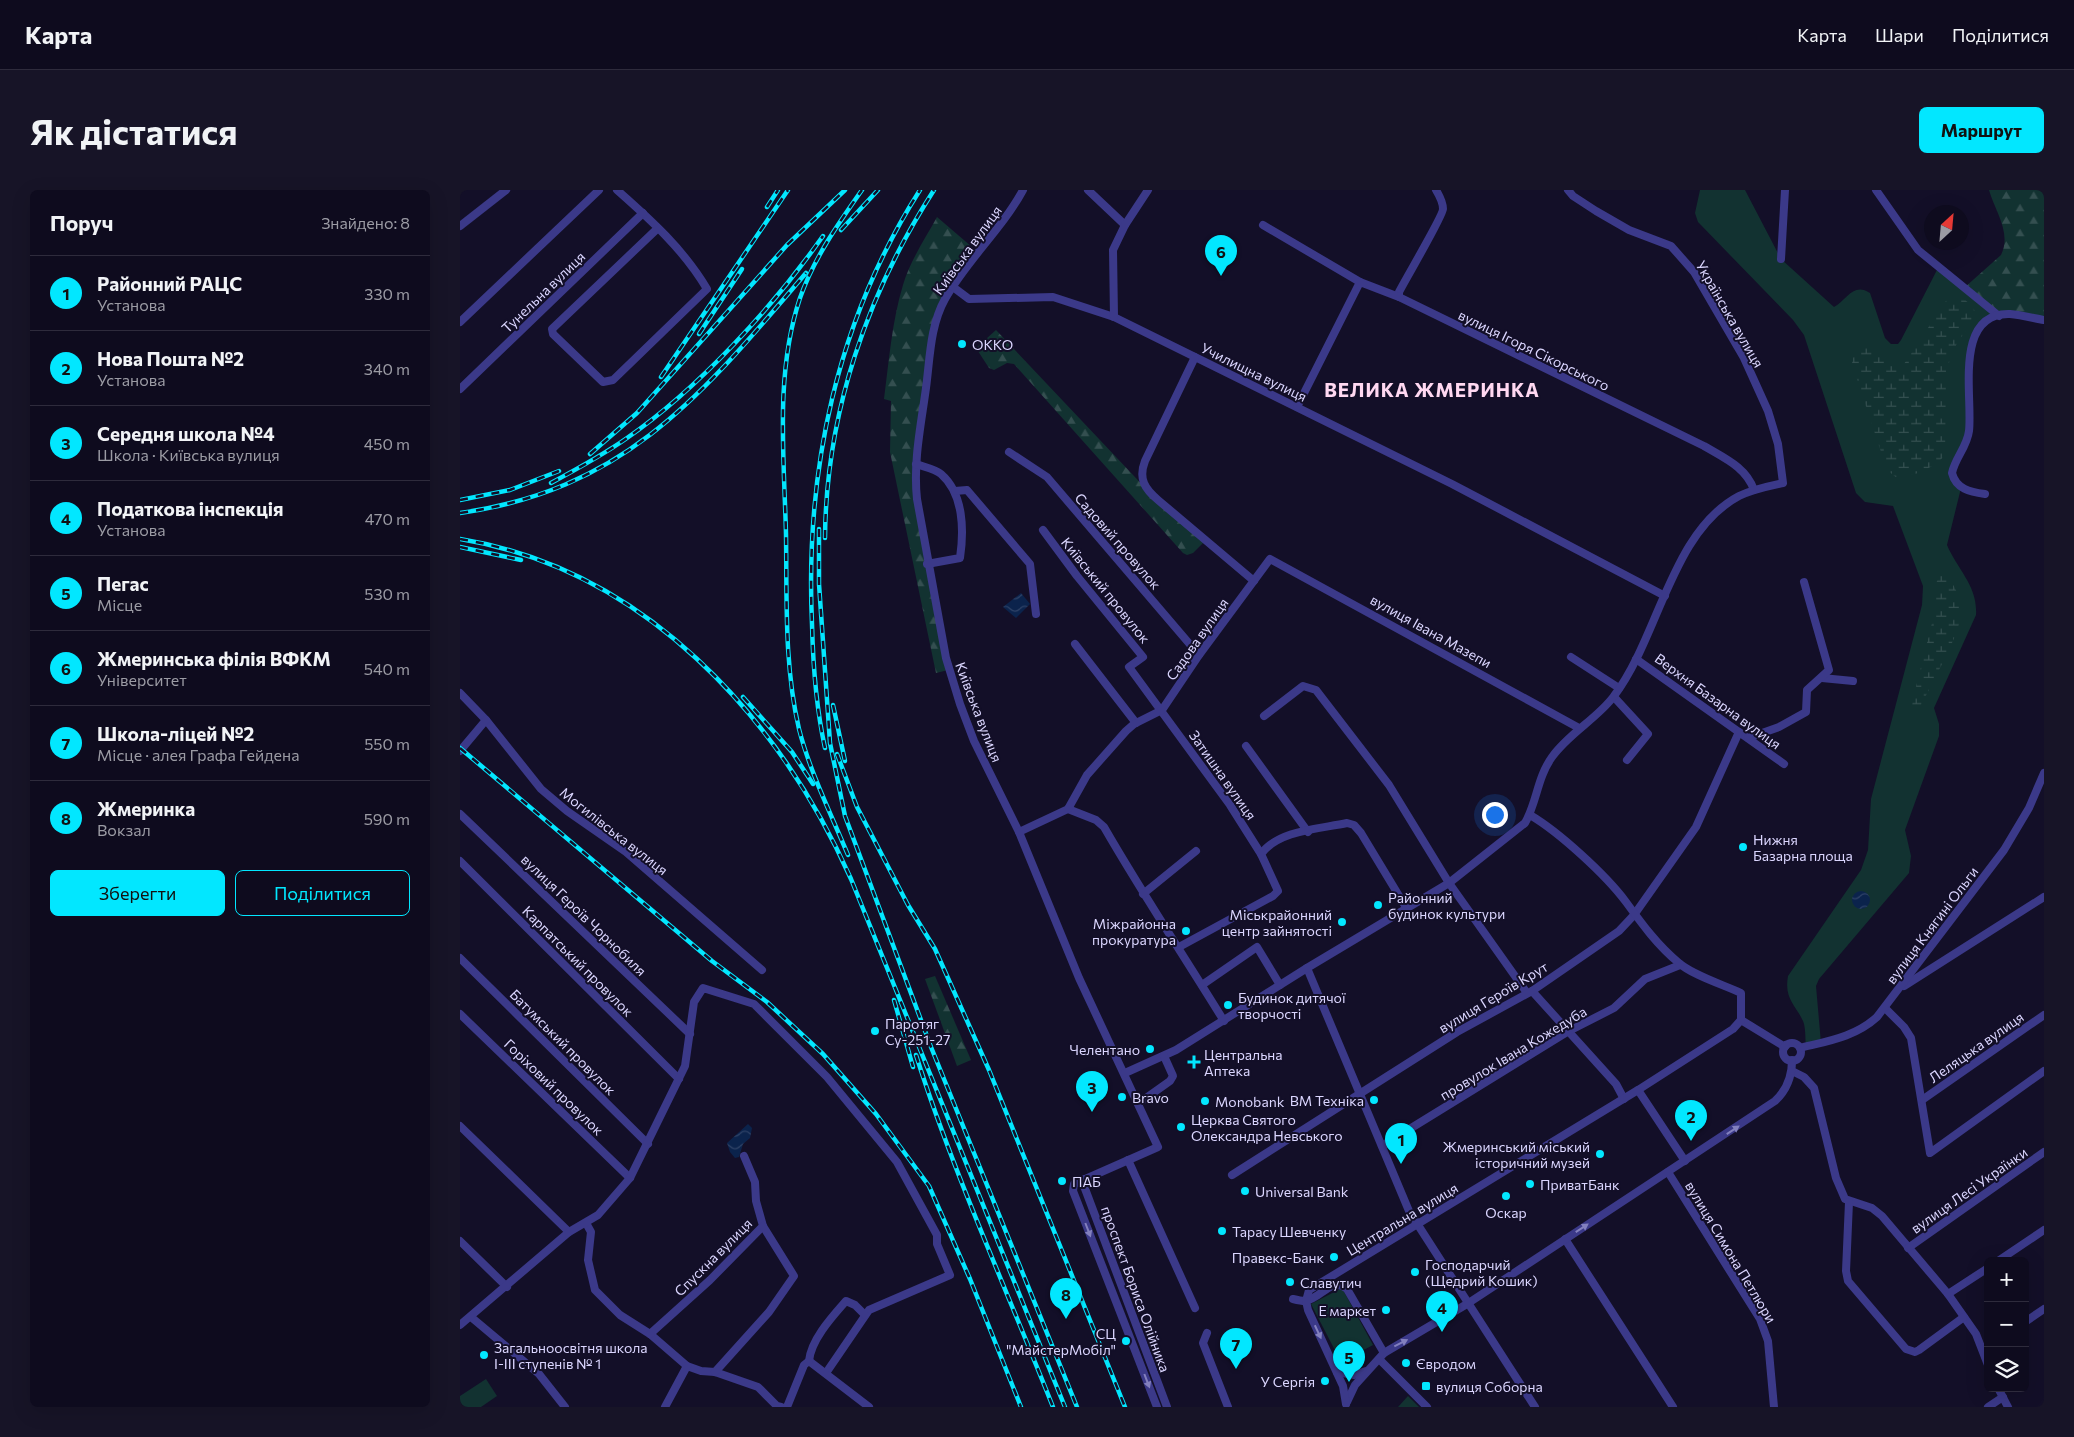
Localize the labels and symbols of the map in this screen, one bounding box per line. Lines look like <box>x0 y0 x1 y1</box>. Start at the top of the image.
street label: Київська вулиця <box>929 202 1005 298</box>
north arrow <box>1924 205 1969 250</box>
pin: 6 <box>1205 235 1237 276</box>
street label: Тунельна вулиця <box>498 248 588 336</box>
street label: Українська вулиця <box>1693 258 1767 370</box>
street label: вулиця Ігоря Сікорського <box>1456 306 1612 394</box>
place label: ОККО <box>972 336 1013 353</box>
marker: ОККО <box>956 338 968 350</box>
street label: Училищна вулиця <box>1198 339 1310 405</box>
district label: ВЕЛИКА ЖМЕРИНКА <box>1324 378 1540 401</box>
street label: Садовий провулок <box>1071 489 1165 593</box>
street label: Київський провулок <box>1058 534 1154 647</box>
street label: вулиця Івана Мазепи <box>1368 591 1494 671</box>
street label: Садова вулиця <box>1162 595 1232 683</box>
street label: Верхня Базарна вулиця <box>1652 650 1784 752</box>
street label: Київська вулиця <box>952 660 1006 764</box>
street label: Затишна вулиця <box>1186 727 1260 823</box>
street label: Могилівська вулиця <box>557 784 671 878</box>
your location <box>1482 802 1508 828</box>
place label: Нижня Базарна площа <box>1753 831 1853 864</box>
marker: Нижня Базарна площа <box>1737 841 1749 853</box>
street label: вулиця Героїв Чорнобиля <box>518 851 650 979</box>
street label: вулиця Княгині Ольги <box>1882 863 1982 987</box>
place label: Районний будинок культури <box>1388 889 1505 922</box>
marker: Районний будинок культури <box>1372 899 1384 911</box>
street label: Карпатський провулок <box>519 902 637 1020</box>
place label: Міськрайонний центр зайнятості <box>1222 906 1332 939</box>
place label: Міжрайонна прокуратура <box>1092 915 1176 948</box>
marker: Міськрайонний центр зайнятості <box>1336 916 1348 928</box>
marker: Міжрайонна прокуратура <box>1180 925 1192 937</box>
street label: вулиця Героїв Крут <box>1435 958 1551 1036</box>
street label: Батумський провулок <box>507 986 620 1099</box>
place label: Будинок дитячої творчості <box>1238 989 1346 1022</box>
marker: Будинок дитячої творчості <box>1222 999 1234 1011</box>
street label: провулок Івана Кожедуба <box>1437 1002 1589 1104</box>
street label: Леляцька вулиця <box>1925 1008 2027 1086</box>
place label: Паротяг Су-251-27 <box>885 1015 950 1048</box>
marker: Паротяг Су-251-27 <box>869 1025 881 1037</box>
street label: Горіховий провулок <box>501 1035 607 1139</box>
place label: Челентано <box>1070 1041 1140 1058</box>
marker: Челентано <box>1144 1043 1156 1055</box>
place label: Центральна Аптека <box>1204 1046 1283 1079</box>
marker: Центральна Аптека <box>1188 1056 1200 1068</box>
pin: 3 <box>1076 1071 1108 1112</box>
place label: Bravo <box>1132 1089 1169 1106</box>
marker: Bravo <box>1116 1091 1128 1103</box>
place label: ВМ Техніка <box>1290 1092 1364 1109</box>
place label: Monobank <box>1215 1093 1285 1110</box>
marker: ВМ Техніка <box>1368 1094 1380 1106</box>
marker: Monobank <box>1199 1095 1211 1107</box>
pin: 2 <box>1675 1100 1707 1141</box>
place label: Церква Святого Олександра Невського <box>1191 1111 1343 1144</box>
marker: Церква Святого Олександра Невського <box>1175 1121 1187 1133</box>
pin: 1 <box>1385 1123 1417 1164</box>
one-way arrow <box>1726 1125 1739 1135</box>
place label: Жмеринський міський історичний музей <box>1442 1138 1590 1171</box>
street label: вулиця Лесі Українки <box>1908 1143 2030 1237</box>
marker: Жмеринський міський історичний музей <box>1594 1148 1606 1160</box>
place label: ПАБ <box>1072 1173 1101 1190</box>
marker: ПАБ <box>1056 1175 1068 1187</box>
place label: ПриватБанк <box>1540 1176 1620 1193</box>
marker: ПриватБанк <box>1524 1178 1536 1190</box>
street label: вулиця Симона Петлюри <box>1682 1178 1780 1326</box>
street label: Центральна вулиця <box>1343 1179 1461 1259</box>
place label: Universal Bank <box>1255 1183 1349 1200</box>
marker: Universal Bank <box>1239 1185 1251 1197</box>
marker: Оскар <box>1500 1190 1512 1202</box>
street label: проспект Бориса Олійника <box>1098 1204 1174 1374</box>
place label: Оскар <box>1485 1204 1527 1221</box>
street label: Спускна вулиця <box>671 1215 755 1299</box>
one-way arrow <box>1085 1222 1093 1237</box>
place label: Тарасу Шевченку <box>1232 1223 1346 1240</box>
one-way arrow <box>1575 1223 1588 1233</box>
marker: Тарасу Шевченку <box>1216 1225 1228 1237</box>
place label: Правекс-Банк <box>1232 1249 1325 1266</box>
marker: Правекс-Банк <box>1328 1251 1340 1263</box>
place label: Господарчий (Щедрий Кошик) <box>1425 1256 1538 1289</box>
marker: Господарчий (Щедрий Кошик) <box>1409 1266 1421 1278</box>
place label: Славутич <box>1300 1274 1362 1291</box>
marker: Славутич <box>1284 1276 1296 1288</box>
pin: 8 <box>1050 1278 1082 1319</box>
pin: 4 <box>1426 1291 1458 1332</box>
place label: E маркет <box>1318 1302 1376 1319</box>
marker: E маркет <box>1380 1304 1392 1316</box>
place label: СЦ "МайстерМобіл" <box>1006 1325 1116 1358</box>
one-way arrow <box>1315 1325 1323 1339</box>
pin: 7 <box>1220 1328 1252 1369</box>
marker: СЦ "МайстерМобіл" <box>1120 1335 1132 1347</box>
place label: Загальноосвітня школа І-ІІІ ступенів № 1 <box>494 1339 648 1372</box>
one-way arrow <box>1393 1339 1408 1347</box>
pin: 5 <box>1333 1341 1365 1382</box>
marker: Загальноосвітня школа І-ІІІ ступенів № 1 <box>478 1349 490 1361</box>
place label: Євродом <box>1416 1355 1476 1372</box>
marker: Євродом <box>1400 1357 1412 1369</box>
place label: У Сергія <box>1261 1373 1315 1390</box>
one-way arrow <box>1143 1374 1151 1389</box>
marker: У Сергія <box>1319 1375 1331 1387</box>
place label: вулиця Соборна <box>1436 1378 1543 1395</box>
marker: вулиця Соборна <box>1420 1380 1432 1392</box>

